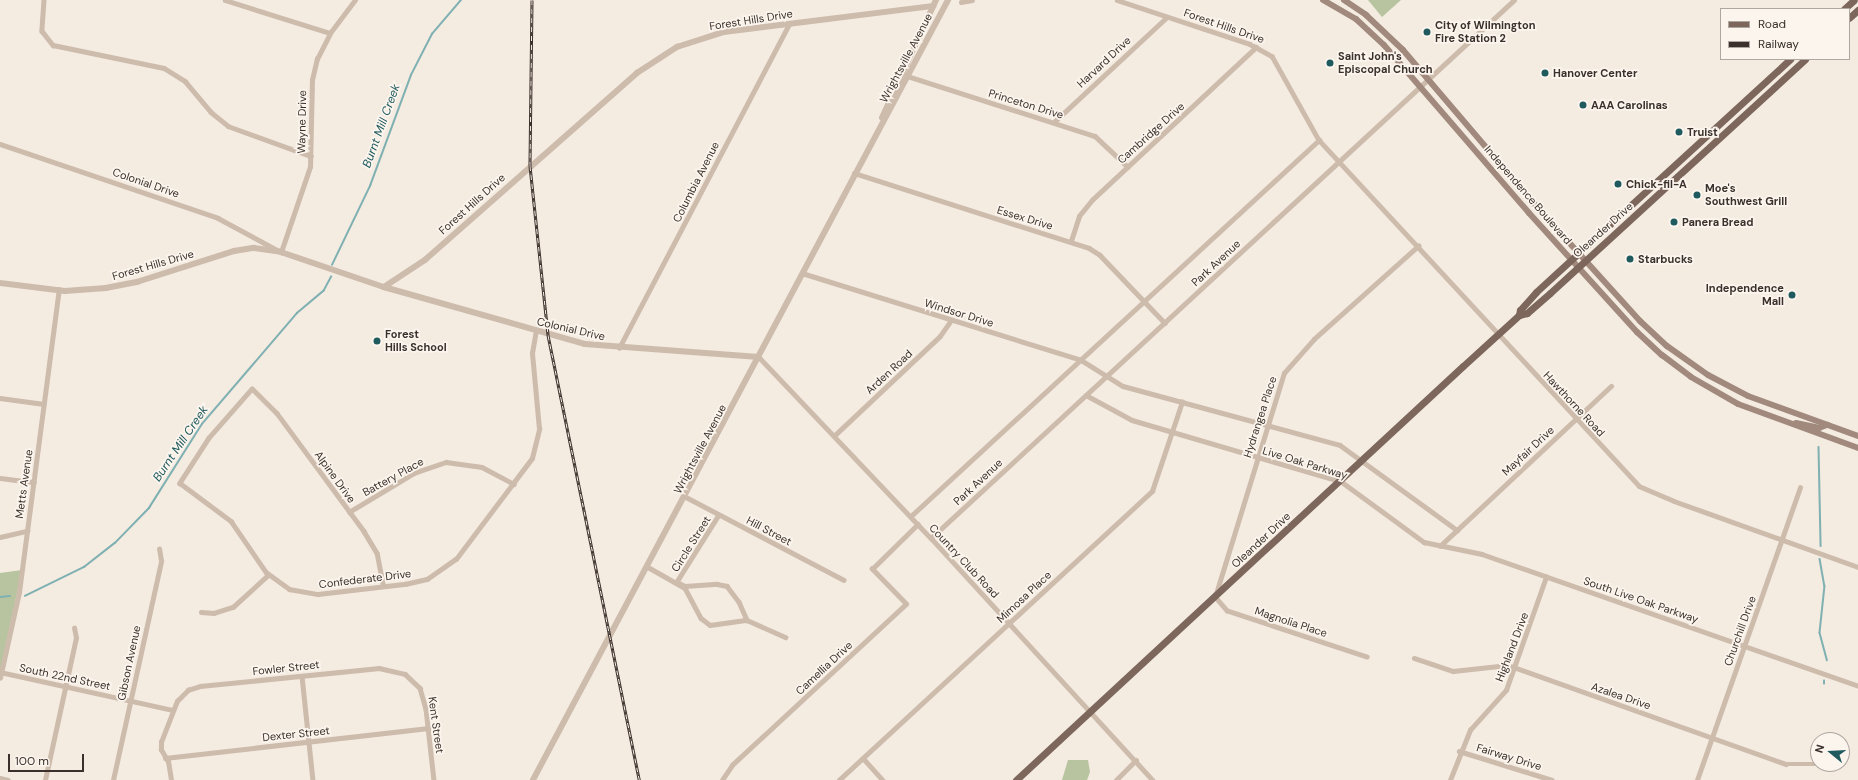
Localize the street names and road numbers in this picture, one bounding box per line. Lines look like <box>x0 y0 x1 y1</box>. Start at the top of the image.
street label: Forest Hills Drive <box>1182 6 1266 46</box>
street label: Forest Hills Drive <box>708 7 794 33</box>
street label: Wrightsville Avenue <box>877 11 935 105</box>
street label: Harvard Drive <box>1074 34 1134 90</box>
street label: Princeton Drive <box>987 86 1065 122</box>
street label: Wayne Drive <box>295 90 309 154</box>
street label: Cambridge Drive <box>1115 100 1187 166</box>
street label: Columbia Avenue <box>670 139 722 225</box>
street label: Independence Boulevard <box>1481 143 1575 247</box>
street label: Colonial Drive <box>111 165 181 201</box>
street label: Forest Hills Drive <box>436 171 508 237</box>
street label: Oleander Drive <box>1570 200 1636 260</box>
street label: Essex Drive <box>995 203 1055 233</box>
street label: Park Avenue <box>1189 237 1243 289</box>
street label: Forest Hills Drive <box>111 247 195 283</box>
street label: Windsor Drive <box>923 296 995 330</box>
street label: Colonial Drive <box>536 315 606 343</box>
street label: Arden Road <box>863 347 915 397</box>
street label: Hawthorne Road <box>1541 369 1607 439</box>
street label: Hydrangea Place <box>1241 375 1279 459</box>
street label: Wrightsville Avenue <box>671 402 729 496</box>
street label: Mayfair Drive <box>1499 424 1557 478</box>
street label: Live Oak Parkway <box>1261 444 1349 482</box>
street label: Metts Avenue <box>13 449 35 519</box>
street label: Alpine Drive <box>312 449 358 505</box>
street label: Battery Place <box>360 455 426 499</box>
street label: Park Avenue <box>951 456 1005 508</box>
street label: Oleander Drive <box>1229 509 1293 571</box>
street label: Circle Street <box>669 514 713 574</box>
street label: Hill Street <box>744 514 794 548</box>
street label: Country Club Road <box>926 521 1002 601</box>
street label: Confederate Drive <box>318 567 412 591</box>
street label: Mimosa Place <box>994 568 1054 626</box>
street label: South Live Oak Parkway <box>1582 574 1700 626</box>
street label: Churchill Drive <box>1721 594 1759 668</box>
street label: Magnolia Place <box>1253 604 1329 640</box>
street label: Highland Drive <box>1493 610 1531 684</box>
street label: Gibson Avenue <box>115 624 143 702</box>
street label: Camellia Drive <box>793 638 855 698</box>
street label: Fowler Street <box>252 658 320 678</box>
street label: South 22nd Street <box>18 661 112 693</box>
street label: Azalea Drive <box>1590 680 1652 712</box>
street label: Kent Street <box>425 696 447 754</box>
street label: Dexter Street <box>262 724 330 744</box>
street label: Fairway Drive <box>1475 741 1543 773</box>

